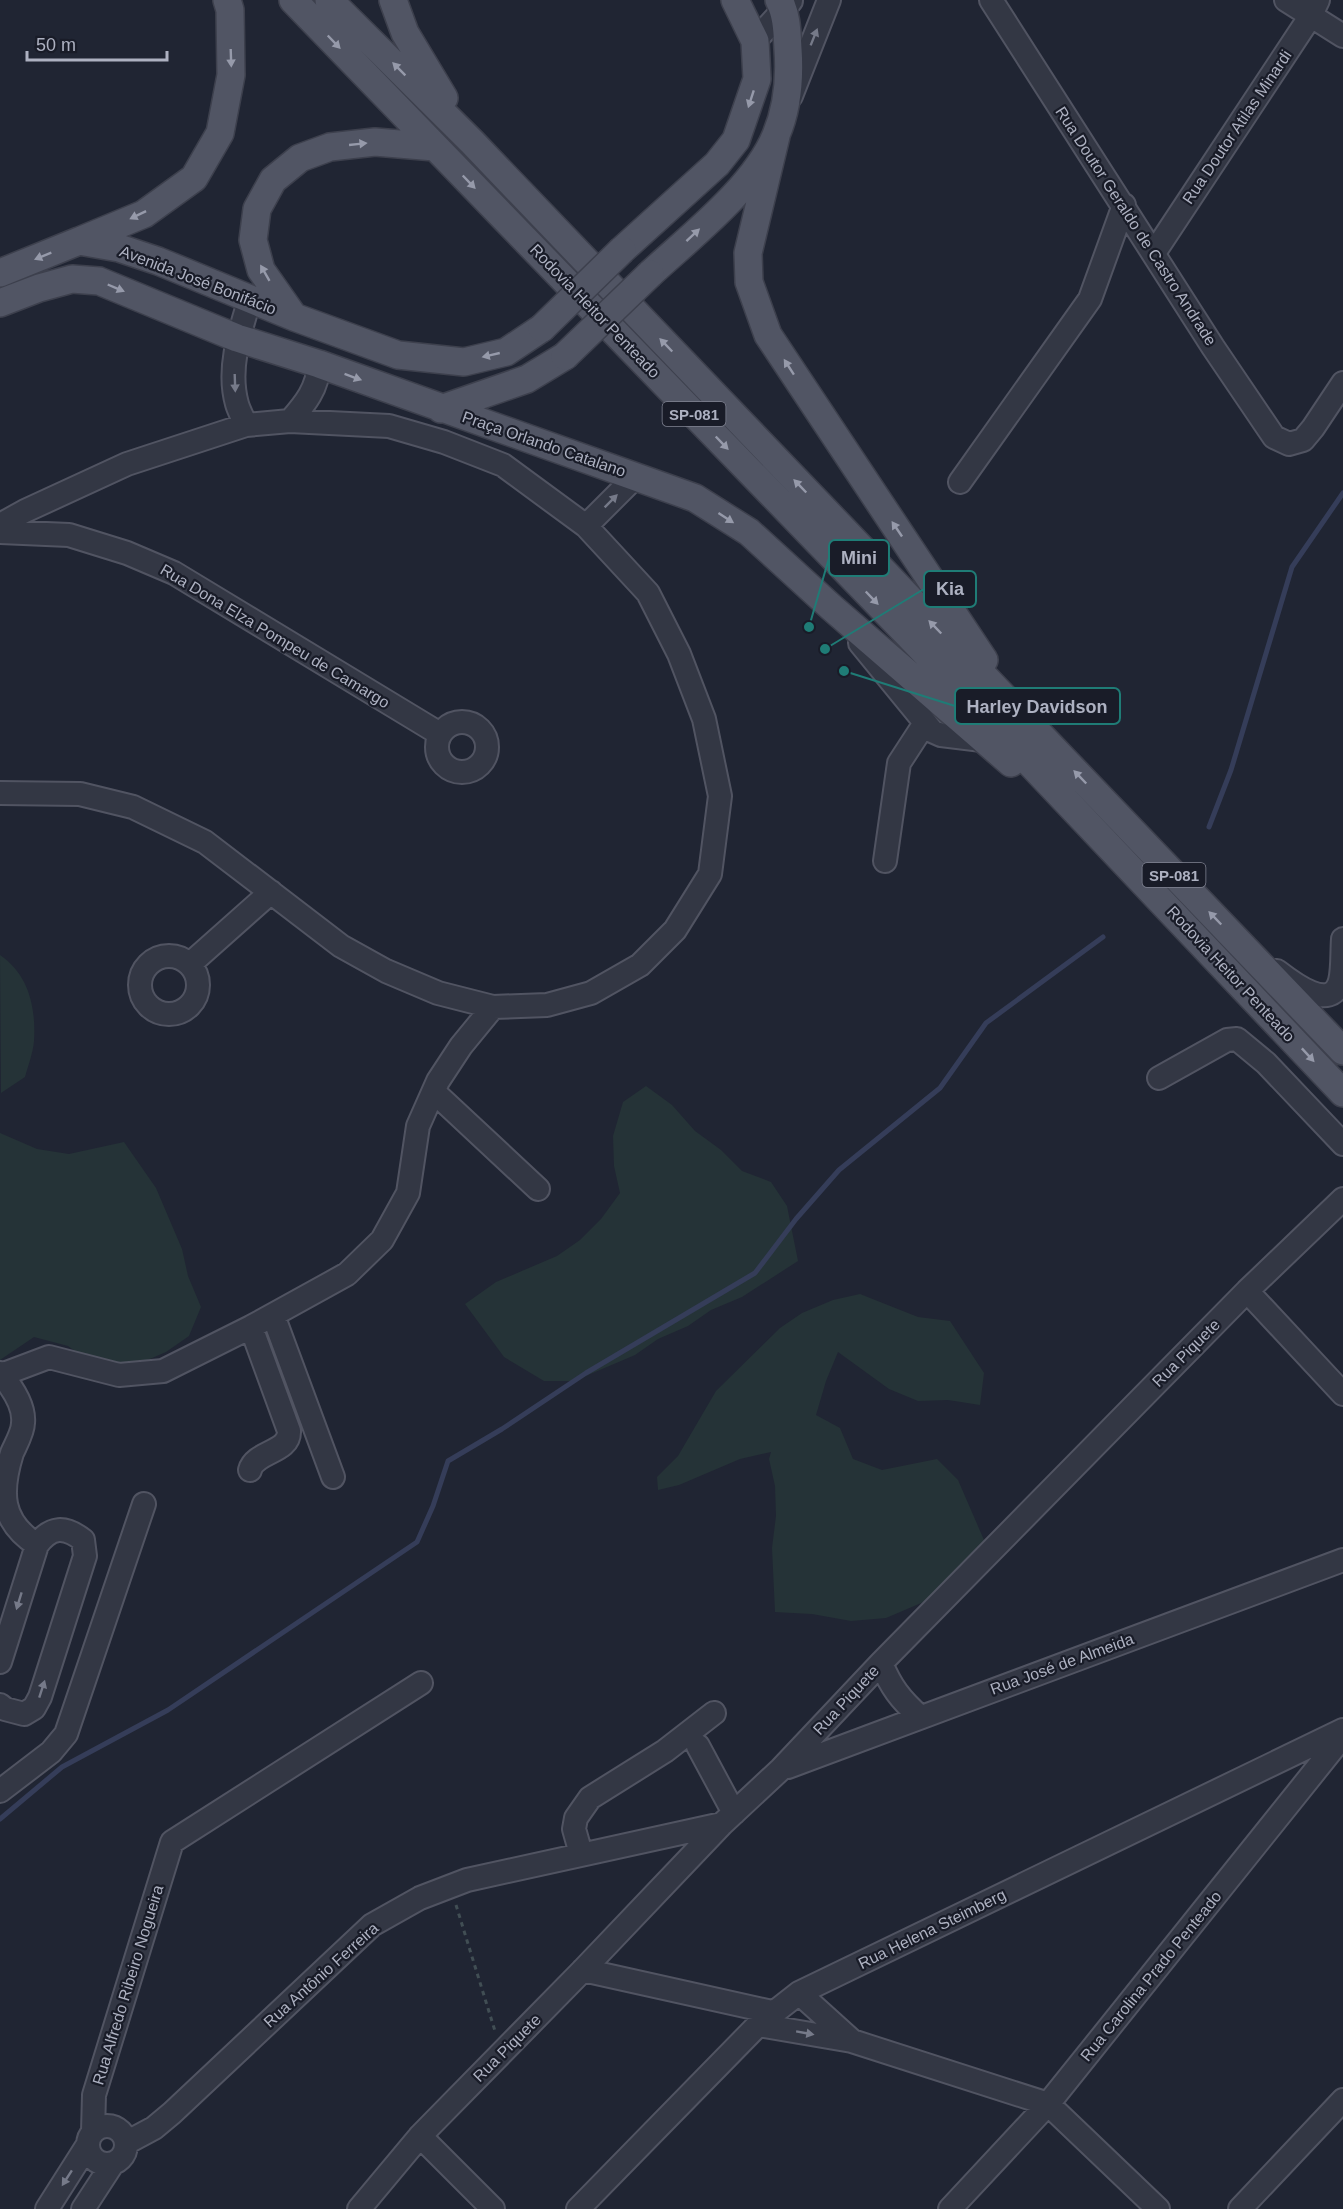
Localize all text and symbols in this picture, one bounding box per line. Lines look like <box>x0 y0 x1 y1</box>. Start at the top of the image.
scale bar <box>27 24 166 62</box>
one-way arrow <box>810 28 819 46</box>
text: 50 m <box>36 35 76 55</box>
one-way arrow <box>326 35 340 49</box>
street label: Rua Doutor Atilas Minardi <box>1179 47 1295 207</box>
one-way arrow <box>226 49 236 68</box>
one-way arrow <box>392 63 406 77</box>
one-way arrow <box>746 90 755 108</box>
street label: Rua Doutor Geraldo de Castro Andrade <box>1052 104 1220 349</box>
one-way arrow <box>348 139 367 148</box>
one-way arrow <box>462 175 476 189</box>
one-way arrow <box>130 211 147 220</box>
one-way arrow <box>685 229 700 242</box>
street label: Rodovia Heitor Penteado <box>527 241 663 381</box>
street label: Avenida José Bonifácio <box>117 242 279 318</box>
one-way arrow <box>34 252 52 262</box>
one-way arrow <box>259 265 270 281</box>
one-way arrow <box>107 284 125 293</box>
one-way arrow <box>659 338 673 352</box>
one-way arrow <box>482 351 501 361</box>
one-way arrow <box>784 359 795 375</box>
one-way arrow <box>344 372 362 382</box>
one-way arrow <box>231 373 240 392</box>
road number: SP-081 <box>662 402 726 426</box>
street label: Praça Orlando Catalano <box>460 408 628 480</box>
one-way arrow <box>715 435 729 450</box>
one-way arrow <box>794 479 808 493</box>
one-way arrow <box>604 494 619 508</box>
one-way arrow <box>718 512 734 524</box>
one-way arrow <box>891 522 903 538</box>
callout: Mini <box>829 540 889 576</box>
text: Mini <box>841 548 877 568</box>
street label: Rua Dona Elza Pompeu de Camargo <box>157 561 393 711</box>
callout: Kia <box>924 571 976 607</box>
text: Kia <box>936 579 965 599</box>
one-way arrow <box>865 590 879 604</box>
one-way arrow <box>928 619 942 634</box>
callout: Harley Davidson <box>955 688 1120 724</box>
text: Harley Davidson <box>966 697 1108 717</box>
one-way arrow <box>1073 771 1087 785</box>
road number: SP-081 <box>1142 863 1206 887</box>
street label: Rodovia Heitor Penteado <box>1164 903 1298 1045</box>
one-way arrow <box>1208 910 1222 925</box>
one-way arrow <box>1300 1048 1314 1062</box>
street label: Rua Piquete <box>1149 1316 1223 1390</box>
one-way arrow <box>14 1592 23 1610</box>
street label: Rua José de Almeida <box>988 1630 1136 1698</box>
street label: Rua Piquete <box>810 1662 882 1738</box>
one-way arrow <box>38 1680 47 1698</box>
street label: Rua Alfredo Ribeiro Nogueira <box>89 1883 167 2087</box>
street label: Rua Helena Steimberg <box>856 1886 1008 1972</box>
street label: Rua Carolina Prado Penteado <box>1077 1888 1225 2064</box>
street label: Rua Antônio Ferreira <box>260 1919 382 2031</box>
street label: Rua Piquete <box>470 2011 544 2085</box>
one-way arrow <box>796 2028 815 2037</box>
one-way arrow <box>62 2170 73 2186</box>

